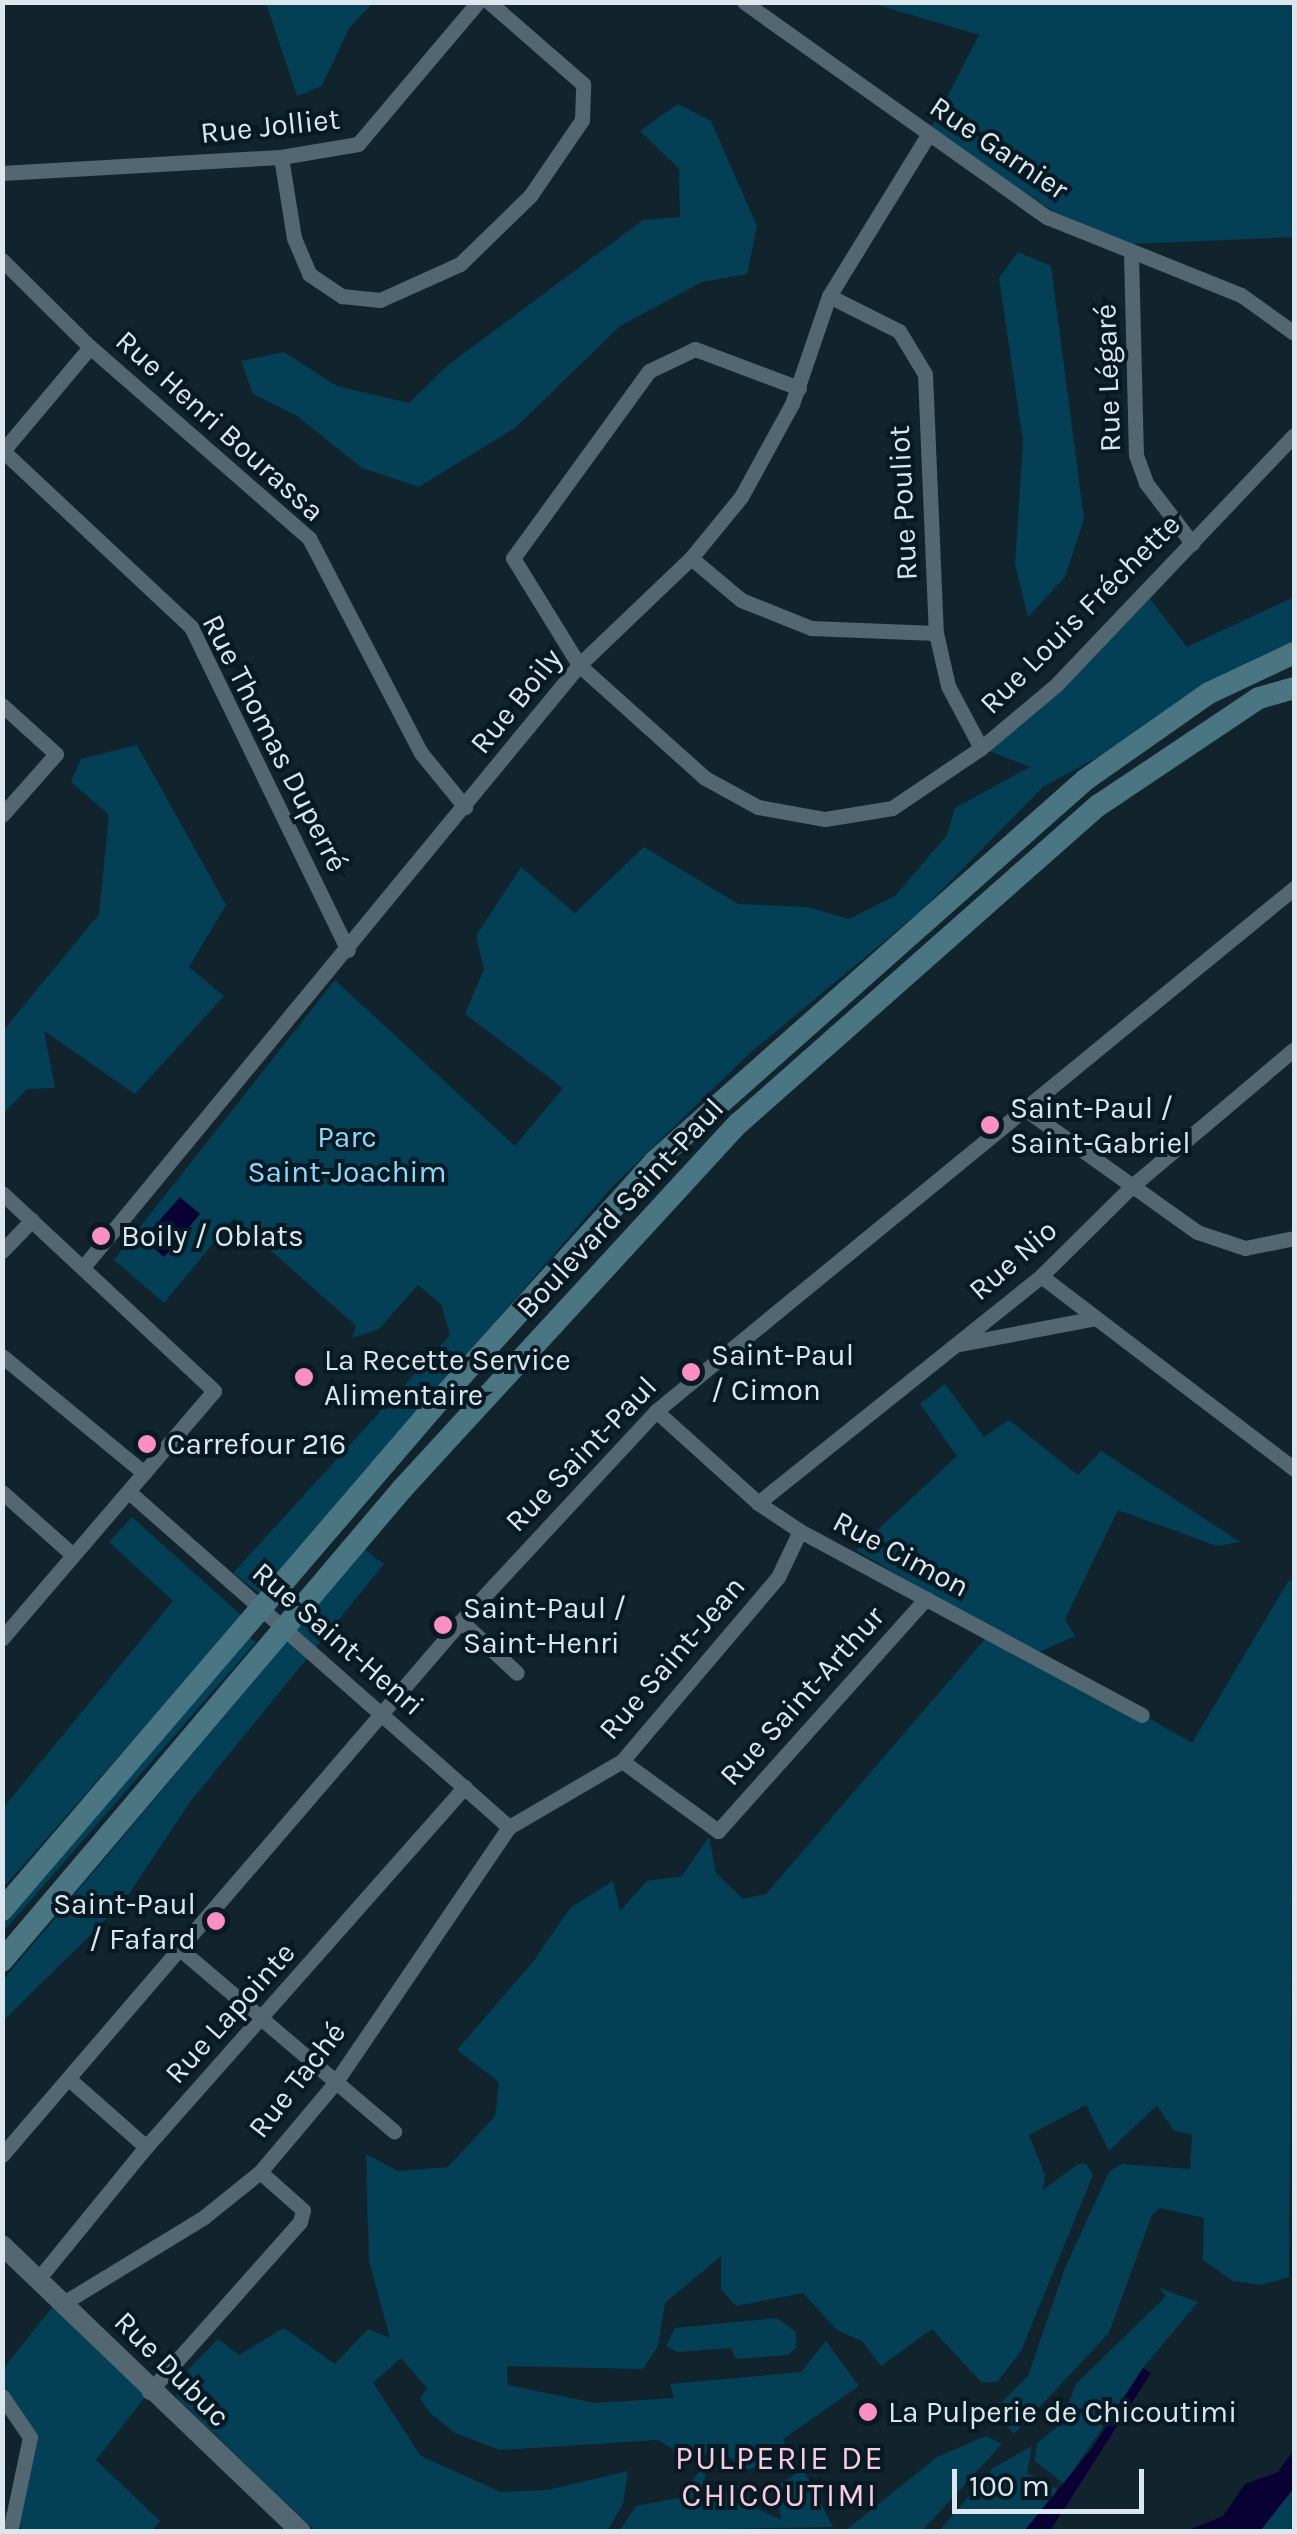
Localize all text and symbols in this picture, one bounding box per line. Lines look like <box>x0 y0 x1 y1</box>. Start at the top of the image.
street label: Rue Garnier <box>923 89 1075 207</box>
street label: Rue Jolliet <box>199 101 341 151</box>
street label: Rue Légaré <box>1087 303 1129 453</box>
street label: Rue Henri Bourassa <box>108 323 332 529</box>
street label: Rue Pouliot <box>881 425 925 581</box>
street label: Rue Louis Fréchette <box>972 506 1188 722</box>
street label: Rue Thomas Duperré <box>194 608 356 878</box>
street label: Rue Boily <box>463 641 569 761</box>
place label: Saint-Paul / Saint-Gabriel <box>1010 1090 1191 1160</box>
street label: Boulevard Saint-Paul <box>509 1091 731 1325</box>
marker: Saint-Paul / Saint-Gabriel <box>979 1114 1001 1136</box>
park label: Parc Saint-Joachim <box>247 1119 447 1190</box>
street label: Rue Nio <box>962 1212 1064 1308</box>
place label: Boily / Oblats <box>121 1218 304 1254</box>
marker: Boily / Oblats <box>90 1225 112 1247</box>
place label: Saint-Paul / Cimon <box>711 1337 854 1408</box>
place label: La Recette Service Alimentaire <box>324 1342 571 1412</box>
marker: Saint-Paul / Cimon <box>680 1361 702 1383</box>
marker: La Recette Service Alimentaire <box>293 1366 315 1388</box>
street label: Rue Saint-Paul <box>498 1369 664 1539</box>
place label: Carrefour 216 <box>167 1426 346 1462</box>
marker: Carrefour 216 <box>136 1433 158 1455</box>
street label: Rue Cimon <box>827 1503 975 1605</box>
street label: Rue Saint-Henri <box>245 1555 431 1723</box>
street label: Rue Saint-Jean <box>591 1569 753 1747</box>
place label: Saint-Paul / Saint-Henri <box>463 1590 626 1660</box>
street label: Rue Saint-Arthur <box>712 1599 892 1793</box>
marker: Saint-Paul / Saint-Henri <box>432 1614 454 1636</box>
place label: Saint-Paul / Fafard <box>53 1886 196 1956</box>
marker: Saint-Paul / Fafard <box>205 1910 227 1932</box>
street label: Rue Lapointe <box>157 1935 303 2091</box>
street label: Rue Taché <box>241 2015 353 2145</box>
street label: Rue Dubuc <box>107 2304 237 2434</box>
place label: La Pulperie de Chicoutimi <box>888 2394 1237 2430</box>
marker: La Pulperie de Chicoutimi <box>857 2401 879 2423</box>
district label: PULPERIE DE CHICOUTIMI <box>675 2441 885 2516</box>
scale bar <box>957 2449 1150 2511</box>
text: 100 m <box>969 2468 1050 2504</box>

